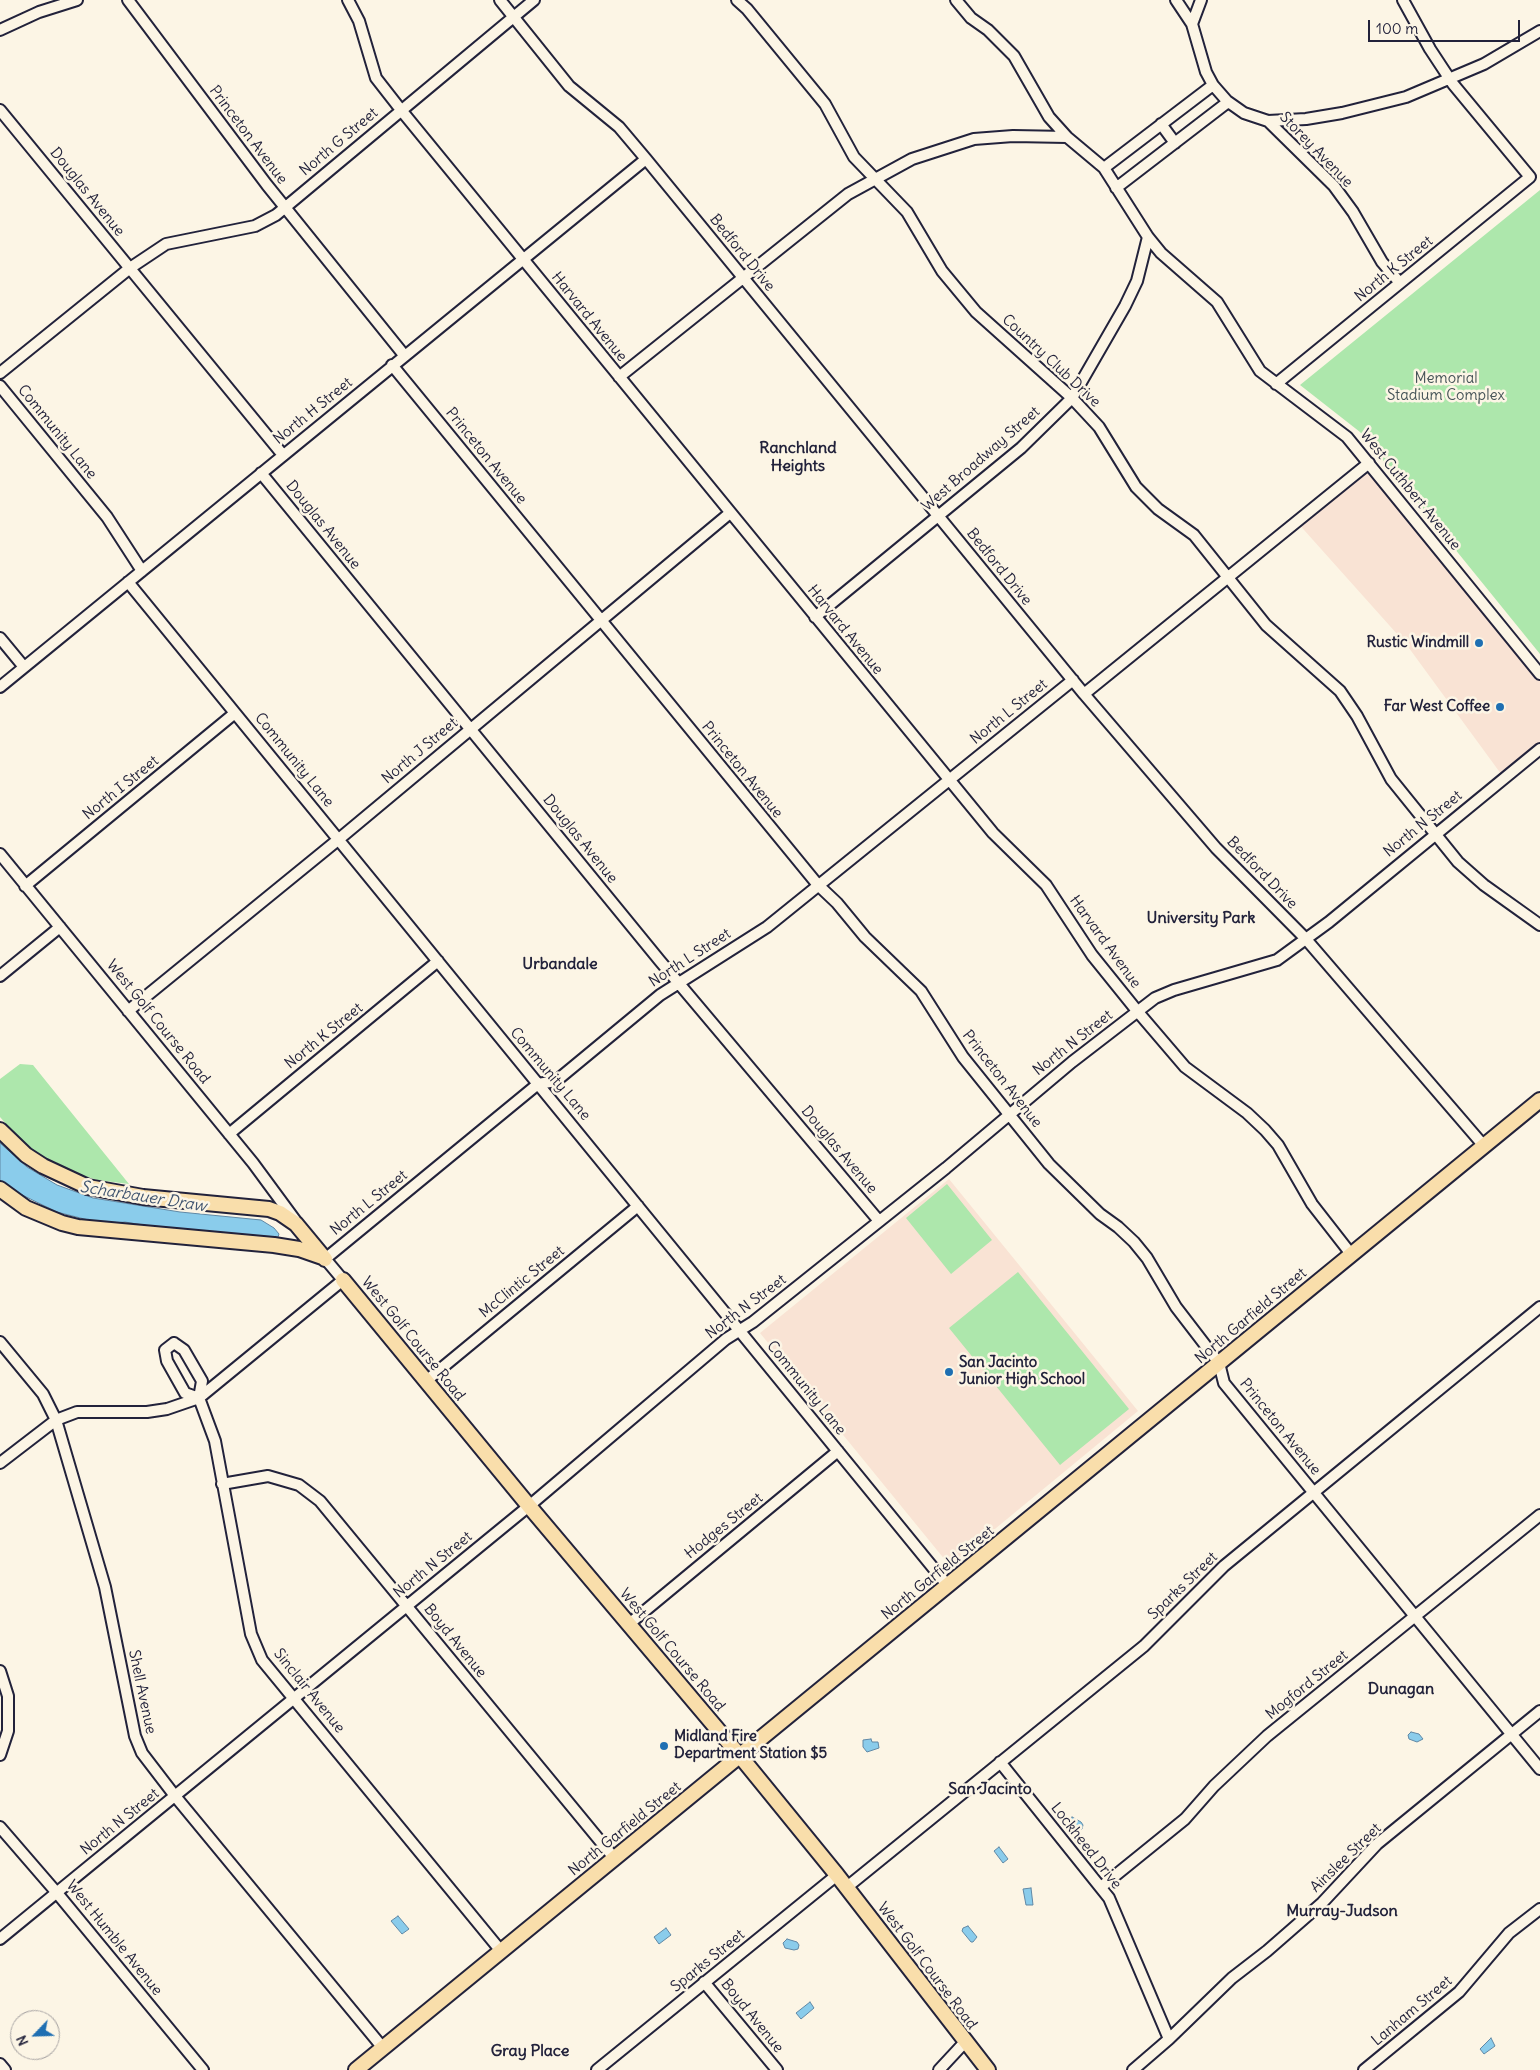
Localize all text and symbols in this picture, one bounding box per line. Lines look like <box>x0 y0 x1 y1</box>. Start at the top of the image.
scale bar <box>1370 10 1522 42</box>
text: 100 m <box>1376 19 1418 38</box>
street label: Princeton Avenue <box>205 82 291 188</box>
street label: North G Street <box>296 104 382 180</box>
street label: Storey Avenue <box>1276 109 1356 191</box>
street label: Douglas Avenue <box>46 144 128 240</box>
street label: Bedford Drive <box>706 211 778 295</box>
street label: North K Street <box>1351 232 1437 306</box>
street label: Harvard Avenue <box>547 269 631 365</box>
street label: Country Club Drive <box>998 311 1104 411</box>
park label: Memorial Stadium Complex <box>1387 370 1505 405</box>
street label: North H Street <box>270 374 356 448</box>
street label: Community Lane <box>14 381 100 483</box>
street label: West Broadway Street <box>918 403 1044 515</box>
street label: Princeton Avenue <box>442 404 530 508</box>
street label: West Cuthbert Avenue <box>1356 426 1464 554</box>
district label: Ranchland Heights <box>759 438 837 476</box>
street label: Douglas Avenue <box>282 477 364 573</box>
street label: Bedford Drive <box>963 525 1035 609</box>
street label: Harvard Avenue <box>803 582 887 678</box>
place label: Rustic Windmill <box>1367 634 1469 652</box>
marker: Rustic Windmill <box>1473 637 1485 649</box>
street label: North L Street <box>967 675 1051 749</box>
place label: Far West Coffee <box>1384 698 1490 716</box>
marker: Far West Coffee <box>1494 701 1506 713</box>
street label: Community Lane <box>251 709 337 811</box>
street label: North J Street <box>378 714 462 788</box>
street label: Princeton Avenue <box>698 718 786 822</box>
street label: North I Street <box>80 752 162 824</box>
street label: North N Street <box>1380 787 1466 861</box>
street label: Douglas Avenue <box>539 791 621 887</box>
street label: Bedford Drive <box>1223 833 1301 913</box>
street label: Harvard Avenue <box>1065 892 1145 992</box>
district label: University Park <box>1147 908 1255 928</box>
street label: North L Street <box>646 925 734 991</box>
district label: Urbandale <box>522 954 598 974</box>
street label: West Golf Course Road <box>102 956 214 1088</box>
street label: North K Street <box>281 999 367 1073</box>
street label: North N Street <box>1030 1006 1116 1080</box>
street label: Community Lane <box>506 1024 594 1124</box>
street label: Princeton Avenue <box>958 1027 1046 1131</box>
street label: Douglas Avenue <box>797 1103 881 1197</box>
street label: North L Street <box>327 1166 411 1240</box>
water label: Scharbauer Draw <box>79 1178 207 1216</box>
street label: McClintic Street <box>476 1242 568 1322</box>
street label: North Garfield Street <box>1192 1264 1310 1368</box>
street label: North N Street <box>702 1271 790 1343</box>
street label: West Golf Course Road <box>357 1273 469 1405</box>
street label: Community Lane <box>763 1337 849 1439</box>
place label: San Jacinto Junior High School <box>959 1354 1085 1389</box>
marker: San Jacinto Junior High School <box>943 1366 955 1378</box>
street label: Princeton Avenue <box>1236 1375 1324 1479</box>
street label: Hodges Street <box>681 1489 767 1563</box>
street label: North Garfield Street <box>878 1522 998 1624</box>
street label: North N Street <box>390 1528 476 1602</box>
street label: Sparks Street <box>1145 1548 1221 1624</box>
street label: West Golf Course Road <box>615 1585 729 1715</box>
street label: Boyd Avenue <box>420 1601 490 1681</box>
street label: Sinclair Avenue <box>270 1645 348 1737</box>
street label: Mogford Street <box>1262 1646 1352 1724</box>
street label: Shell Avenue <box>124 1648 160 1736</box>
district label: Dunagan <box>1368 1679 1434 1699</box>
place label: Midland Fire Department Station $5 <box>674 1728 827 1763</box>
marker: Midland Fire Department Station $5 <box>658 1740 670 1752</box>
street label: North Garfield Street <box>565 1778 685 1880</box>
district label: San Jacinto <box>948 1779 1032 1799</box>
street label: North N Street <box>77 1785 163 1859</box>
street label: Lockheed Drive <box>1047 1799 1125 1893</box>
street label: Ainslee Street <box>1307 1820 1385 1896</box>
street label: West Humble Avenue <box>62 1877 166 1999</box>
street label: West Golf Course Road <box>873 1899 981 2033</box>
district label: Murray-Judson <box>1286 1901 1398 1921</box>
street label: Sparks Street <box>667 1926 749 1996</box>
street label: Lanham Street <box>1368 1972 1456 2050</box>
street label: Boyd Avenue <box>717 1976 787 2056</box>
north arrow <box>10 2010 60 2060</box>
text: N <box>12 2033 32 2049</box>
district label: Gray Place <box>491 2041 569 2061</box>

